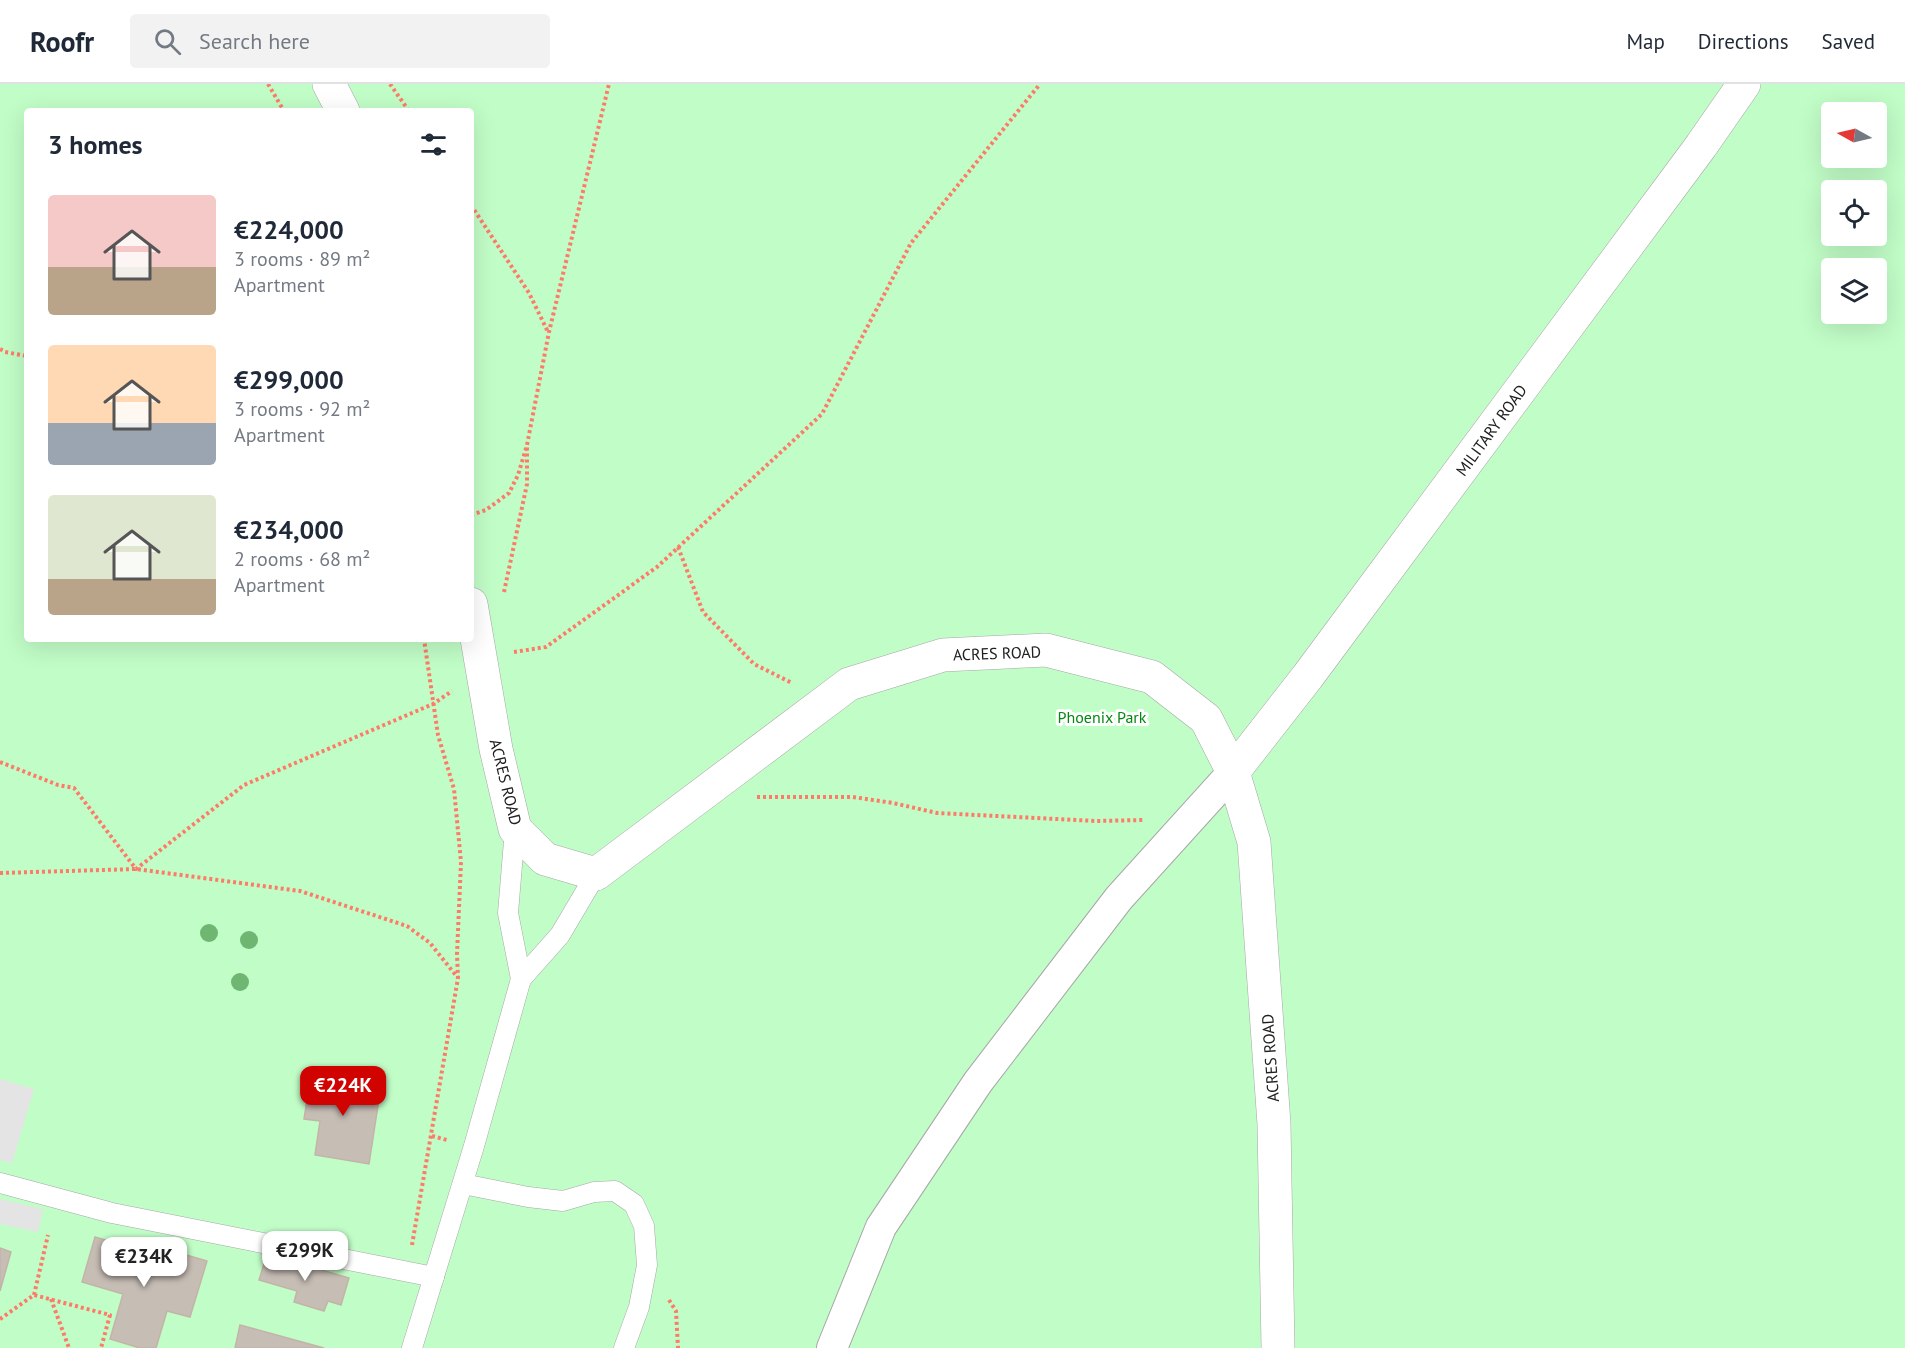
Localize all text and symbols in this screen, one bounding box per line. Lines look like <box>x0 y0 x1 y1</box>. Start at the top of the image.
search box <box>130 14 550 68</box>
text: Roofr <box>30 23 94 60</box>
icon: search <box>151 25 184 58</box>
text: Search here <box>199 27 310 55</box>
text: Map <box>1626 28 1665 55</box>
text: Directions <box>1698 28 1789 55</box>
text: Saved <box>1822 28 1875 55</box>
north arrow <box>1821 102 1887 168</box>
map controls <box>1821 102 1887 324</box>
text: 3 homes <box>48 128 143 161</box>
icon: filters <box>417 128 450 161</box>
button: locate <box>1821 180 1887 246</box>
text: €224,000 <box>234 213 344 246</box>
icon: home <box>96 219 168 291</box>
text: 3 rooms · 89 m² <box>234 246 370 272</box>
button: layers <box>1821 258 1887 324</box>
text: Apartment <box>234 272 325 298</box>
text: €299,000 <box>234 363 344 396</box>
icon: home <box>96 369 168 441</box>
street label: MILITARY ROAD <box>1451 380 1531 480</box>
text: 3 rooms · 92 m² <box>234 396 370 422</box>
text: Apartment <box>234 422 325 448</box>
text: €234,000 <box>234 513 344 546</box>
icon: home <box>96 519 168 591</box>
text: 2 rooms · 68 m² <box>234 546 370 572</box>
text: Apartment <box>234 572 325 598</box>
street label: ACRES ROAD <box>953 641 1041 665</box>
park label: Phoenix Park <box>1058 707 1147 727</box>
street label: ACRES ROAD <box>486 737 526 827</box>
street label: ACRES ROAD <box>1257 1013 1283 1103</box>
pin: €224K <box>301 1066 385 1117</box>
text: €224K <box>314 1072 372 1098</box>
pin: €299K <box>263 1231 347 1282</box>
pin: €234K <box>102 1237 186 1288</box>
text: €299K <box>276 1237 334 1263</box>
text: €234K <box>115 1243 173 1269</box>

